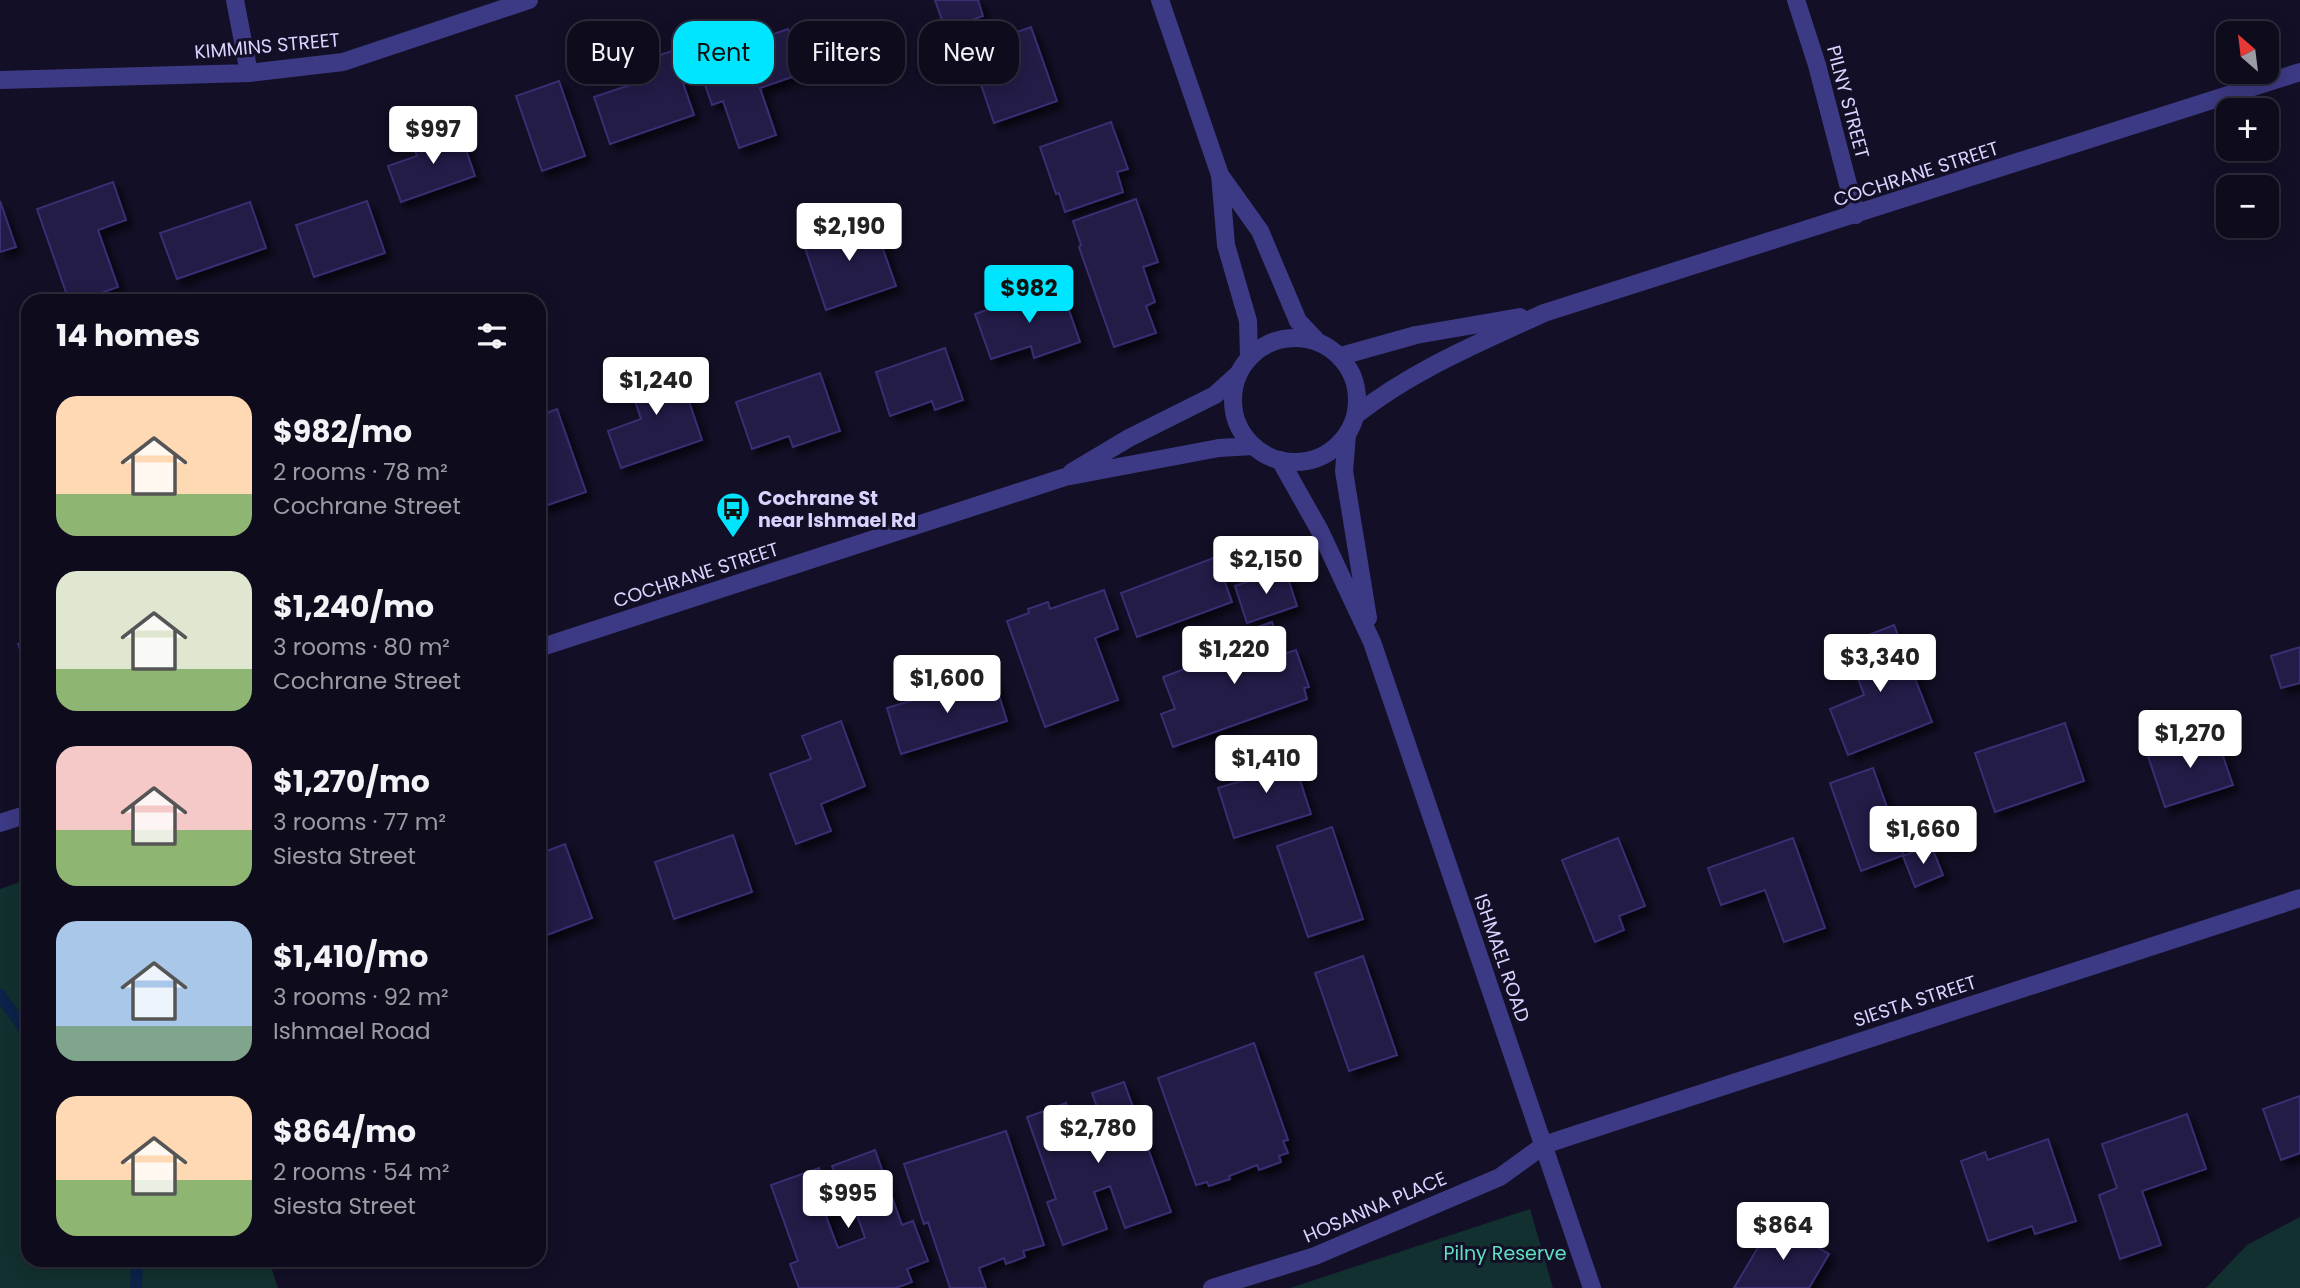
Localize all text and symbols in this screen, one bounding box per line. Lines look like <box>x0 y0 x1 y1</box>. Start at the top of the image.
chip: Buy <box>567 21 659 84</box>
chip: Rent <box>673 21 774 84</box>
chip: Filters <box>788 21 905 84</box>
chip: New <box>919 21 1019 84</box>
north arrow <box>2216 21 2278 84</box>
map controls <box>2216 21 2279 238</box>
street label: KIMMINS STREET <box>193 26 341 66</box>
street label: PILNY STREET <box>1820 42 1876 162</box>
button: + <box>2216 98 2279 161</box>
pin: $997 <box>392 106 474 166</box>
text: $997 <box>405 113 461 145</box>
street label: COCHRANE STREET <box>1830 134 2002 214</box>
button: − <box>2216 175 2279 238</box>
pin: $2,190 <box>792 204 906 263</box>
text: $2,190 <box>813 210 885 242</box>
pin: $982 <box>988 266 1070 325</box>
text: $982 <box>1000 272 1058 304</box>
text: 14 homes <box>56 314 200 357</box>
icon: filters <box>473 317 511 355</box>
pin: $1,240 <box>599 358 713 417</box>
text: $1,240 <box>619 364 693 396</box>
text: $982/mo <box>273 410 412 453</box>
icon: home <box>112 424 196 508</box>
text: 2 rooms · 78 m² <box>273 456 448 488</box>
place label: Cochrane St near Ishmael Rd <box>758 485 916 534</box>
text: Cochrane Street <box>273 490 461 522</box>
bus stop icon: Cochrane St near Ishmael Rd <box>714 490 752 539</box>
street label: COCHRANE STREET <box>610 535 782 615</box>
pin: $2,150 <box>1209 536 1323 596</box>
text: $2,150 <box>1229 543 1303 575</box>
text: $1,240/mo <box>273 585 434 628</box>
icon: home <box>112 599 196 683</box>
pin: $1,220 <box>1177 626 1291 686</box>
text: 3 rooms · 80 m² <box>273 631 450 663</box>
text: $1,220 <box>1198 633 1270 665</box>
pin: $3,340 <box>1823 634 1937 694</box>
text: $3,340 <box>1840 641 1920 673</box>
pin: $1,600 <box>890 656 1004 715</box>
text: $1,600 <box>909 662 985 694</box>
text: Cochrane Street <box>273 665 461 697</box>
pin: $1,270 <box>2133 710 2247 770</box>
text: $1,270 <box>2155 717 2225 749</box>
pin: $1,410 <box>1209 736 1323 795</box>
text: $1,410 <box>1231 742 1301 774</box>
text: $1,270/mo <box>273 760 430 803</box>
icon: home <box>112 774 196 858</box>
text: 3 rooms · 77 m² <box>273 806 446 838</box>
pin: $1,660 <box>1866 806 1980 866</box>
text: $1,660 <box>1886 813 1960 845</box>
text: Siesta Street <box>273 840 416 872</box>
street label: ISHMAEL ROAD <box>1467 890 1537 1026</box>
text: $1,410/mo <box>273 935 428 978</box>
icon: home <box>112 949 196 1033</box>
street label: SIESTA STREET <box>1850 968 1980 1034</box>
text: 3 rooms · 92 m² <box>273 981 449 1013</box>
text: Ishmael Road <box>273 1015 430 1047</box>
pin: $2,780 <box>1041 1106 1155 1165</box>
text: $864/mo <box>273 1110 416 1153</box>
text: $2,780 <box>1059 1112 1137 1144</box>
icon: home <box>112 1124 196 1208</box>
text: 2 rooms · 54 m² <box>273 1156 450 1188</box>
street label: HOSANNA PLACE <box>1299 1165 1451 1249</box>
pin: $995 <box>807 1170 889 1230</box>
text: $995 <box>819 1177 877 1209</box>
text: Siesta Street <box>273 1190 416 1222</box>
pin: $864 <box>1742 1202 1824 1262</box>
text: $864 <box>1753 1209 1813 1241</box>
park label: Pilny Reserve <box>1444 1240 1566 1267</box>

